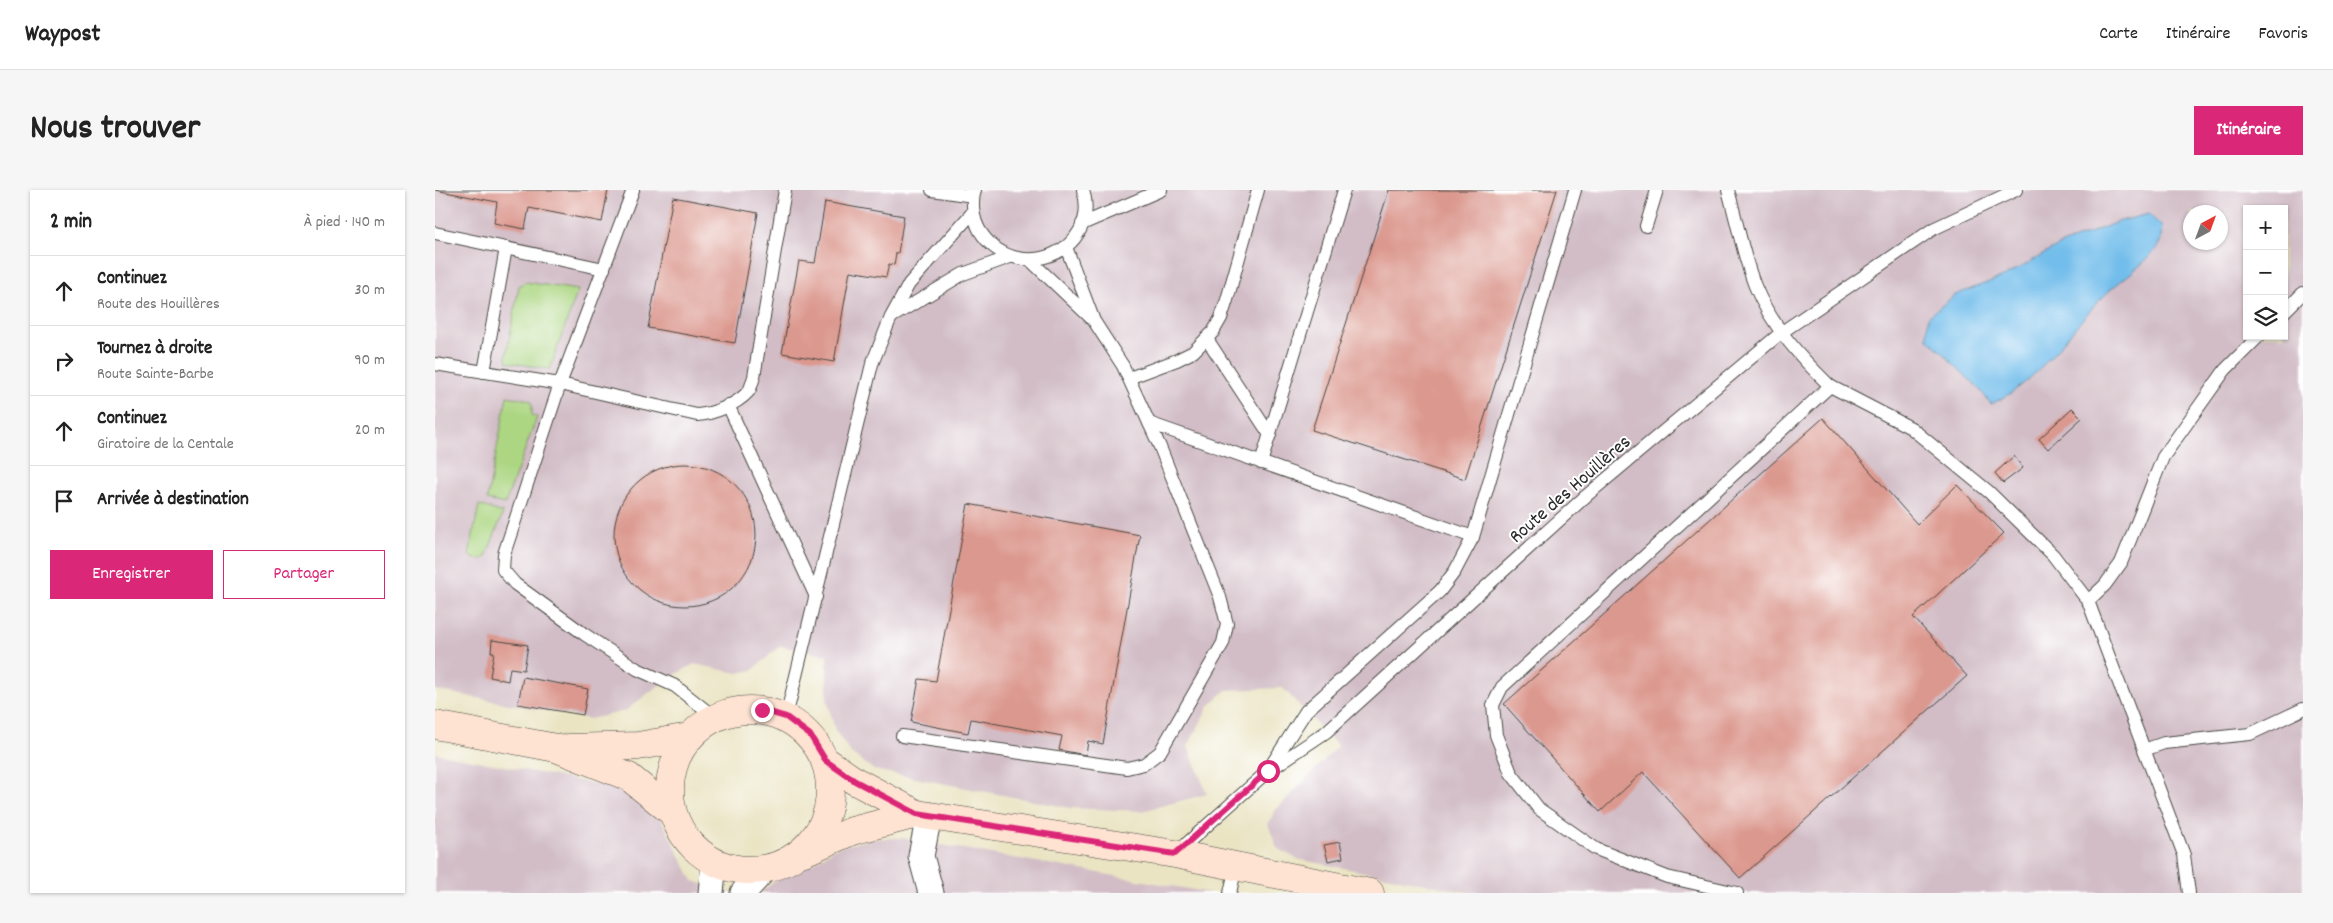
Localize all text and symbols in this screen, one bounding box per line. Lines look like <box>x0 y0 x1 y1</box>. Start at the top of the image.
text: Waypost <box>25 18 100 52</box>
text: Carte <box>2099 22 2138 47</box>
text: Itinéraire <box>2166 22 2230 47</box>
text: Favoris <box>2258 22 2308 47</box>
text: Nous trouver <box>30 105 200 155</box>
button: Itinéraire <box>2194 106 2303 155</box>
north arrow <box>2183 205 2228 250</box>
map controls <box>2243 205 2288 340</box>
button: + <box>2243 205 2288 250</box>
text: 2 min <box>50 208 92 238</box>
text: À pied · 140 m <box>304 211 385 234</box>
button: − <box>2243 250 2288 295</box>
text: Continuez <box>97 266 167 293</box>
icon: ahead <box>50 277 78 305</box>
text: 30 m <box>355 279 385 302</box>
text: Route des Houillères <box>97 293 220 316</box>
button: layers <box>2243 295 2288 340</box>
text: Tournez à droite <box>97 336 212 363</box>
icon: right <box>50 347 78 375</box>
text: 90 m <box>354 349 385 372</box>
text: Route Sainte-Barbe <box>97 363 214 386</box>
text: Continuez <box>97 406 167 433</box>
icon: ahead <box>50 417 78 445</box>
text: 20 m <box>355 419 385 442</box>
street label: Route des Houillères <box>1504 429 1638 551</box>
text: Giratoire de la Centale <box>97 433 234 456</box>
icon: arrive <box>50 487 78 515</box>
text: Arrivée à destination <box>97 487 249 514</box>
button: Enregistrer <box>50 550 213 599</box>
button: Partager <box>223 550 385 599</box>
route end <box>751 699 774 722</box>
route start <box>1257 760 1280 783</box>

